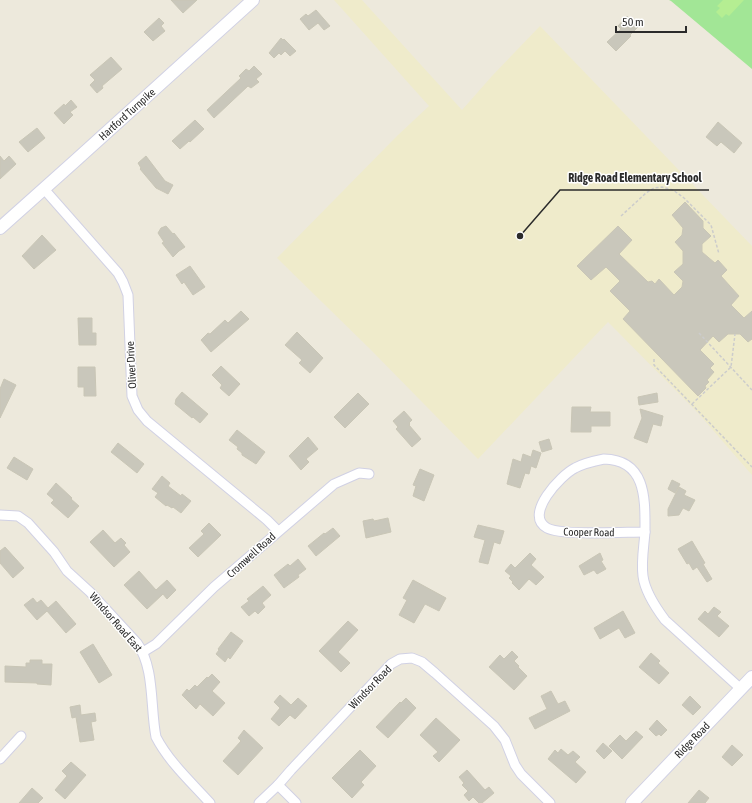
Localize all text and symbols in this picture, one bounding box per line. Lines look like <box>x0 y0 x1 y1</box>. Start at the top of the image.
scale bar <box>616 8 686 34</box>
text: 50 m <box>622 15 644 29</box>
street label: Hartford Turnpike <box>96 86 158 142</box>
callout: Ridge Road Elementary School <box>560 166 709 190</box>
text: Ridge Road Elementary School <box>568 171 703 185</box>
street label: Oliver Drive <box>124 341 138 389</box>
street label: Cooper Road <box>563 526 615 538</box>
street label: Cromwell Road <box>224 530 278 580</box>
street label: Windsor Road East <box>87 590 145 654</box>
street label: Windsor Road <box>346 663 394 711</box>
street label: Ridge Road <box>672 720 712 760</box>

